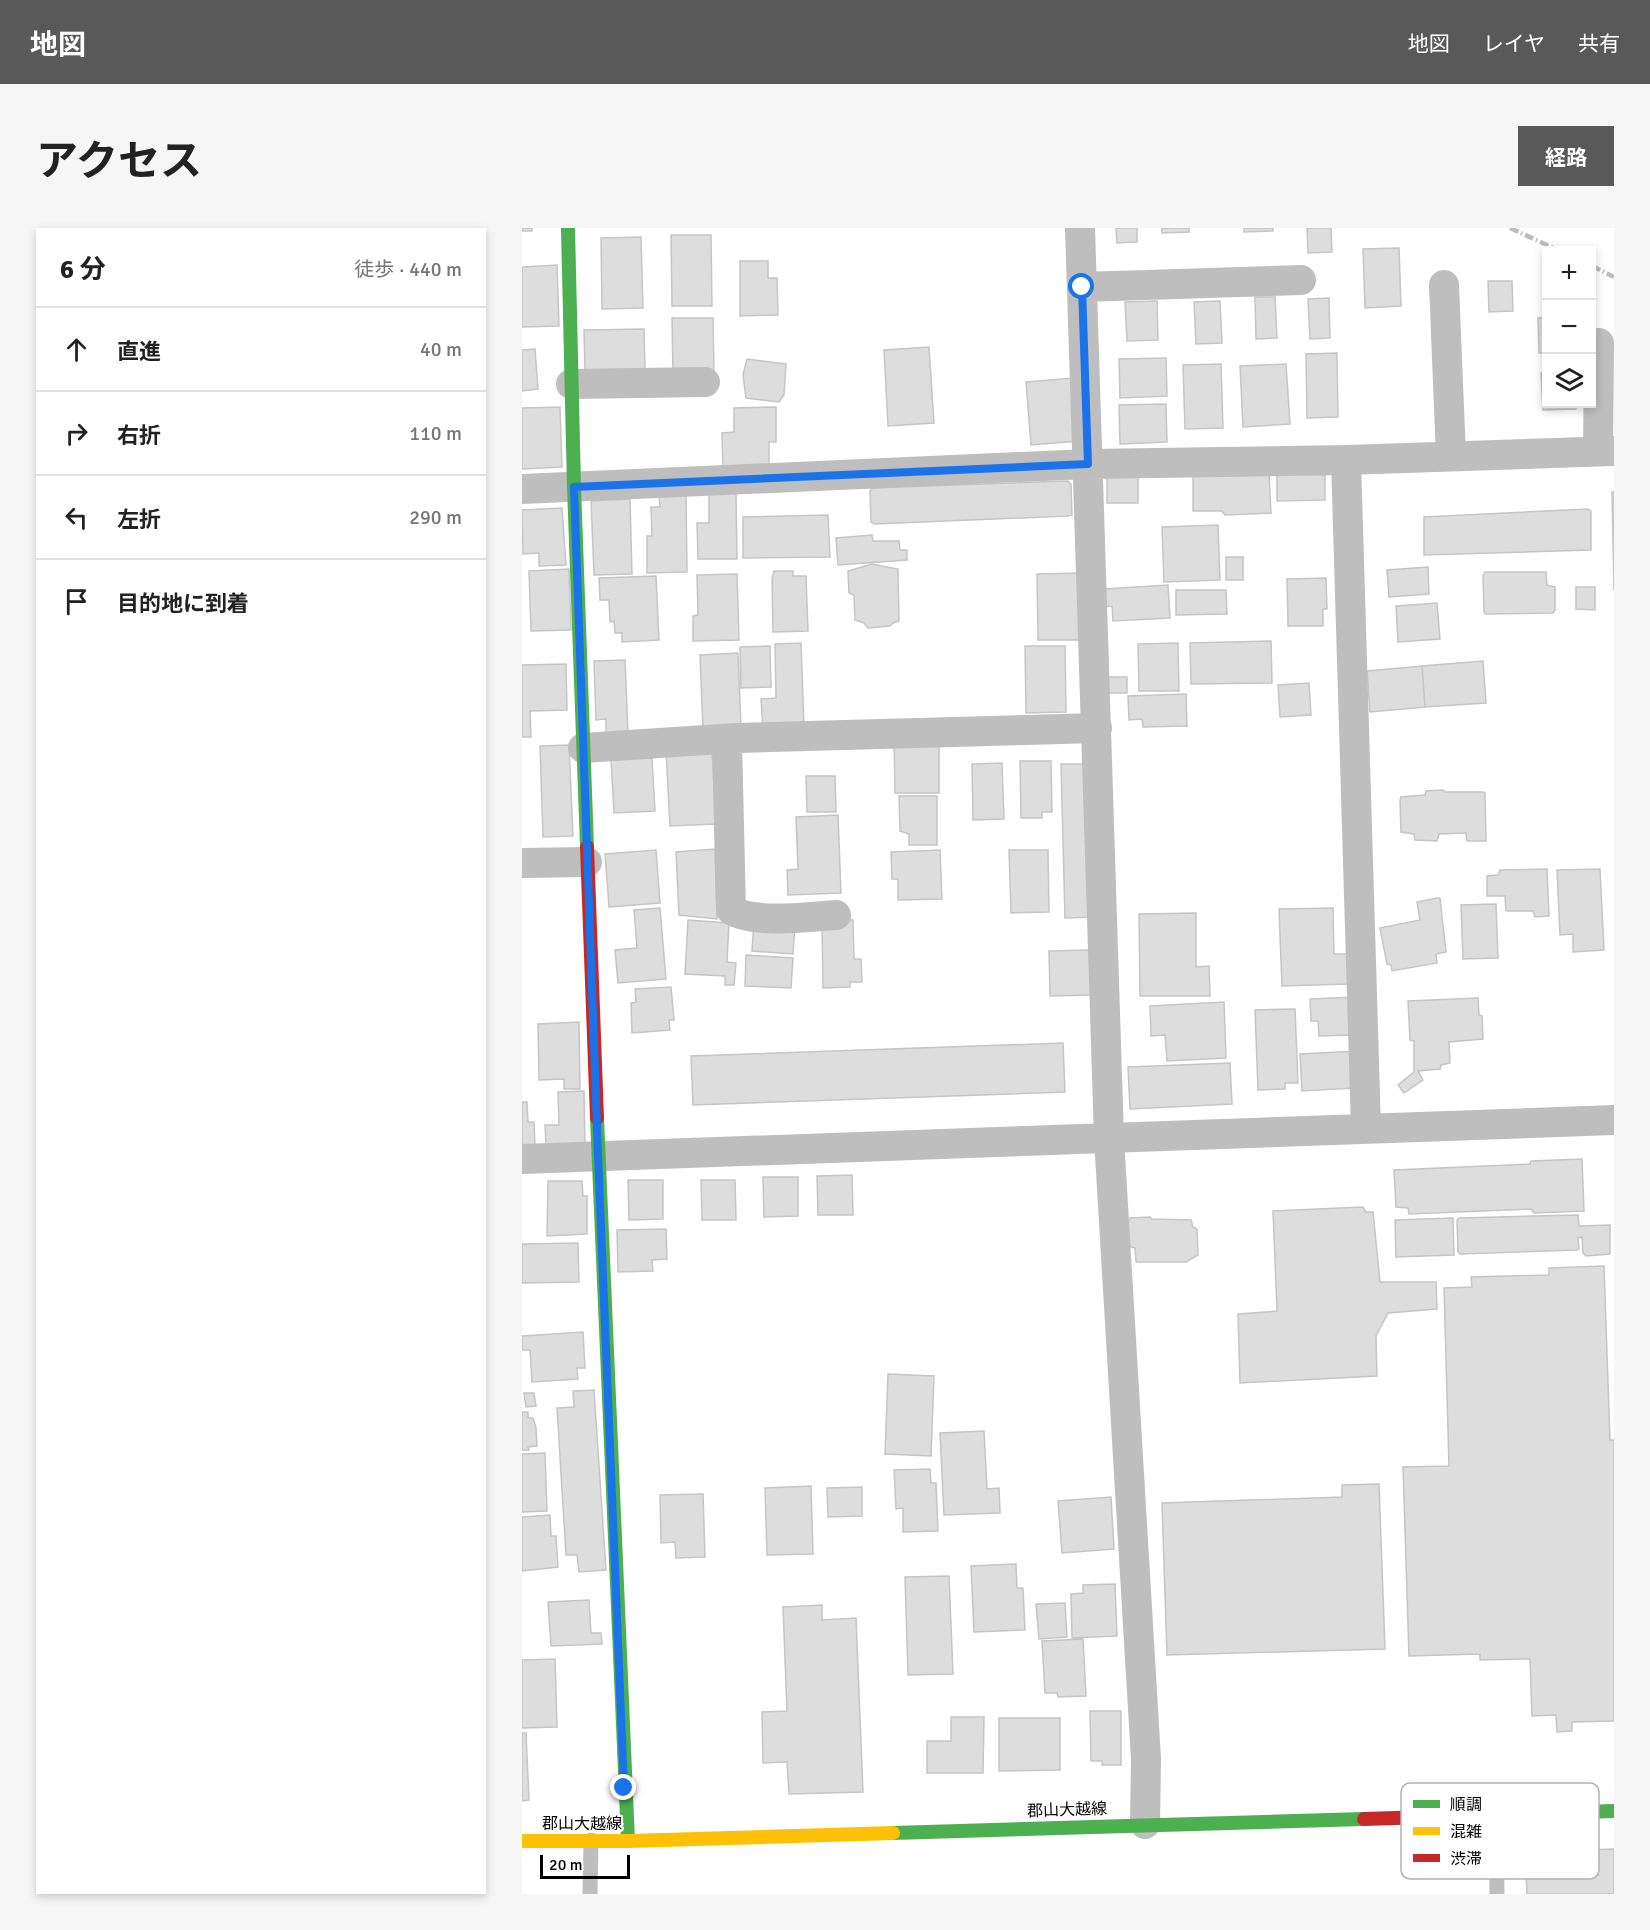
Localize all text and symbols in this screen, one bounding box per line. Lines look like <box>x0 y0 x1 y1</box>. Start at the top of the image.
text: 地図 <box>30 28 86 62</box>
text: 地図 <box>1408 31 1450 57</box>
text: レイヤ <box>1483 31 1545 57</box>
text: 共有 <box>1578 31 1620 57</box>
button: 経路 <box>1518 126 1614 186</box>
text: アクセス <box>36 136 202 187</box>
map controls <box>1542 246 1596 408</box>
button: + <box>1542 246 1596 300</box>
text: 6 分 <box>60 254 106 286</box>
text: 徒歩 · 440 m <box>354 257 462 282</box>
route start <box>1068 273 1094 299</box>
button: − <box>1542 300 1596 354</box>
icon: ahead <box>60 333 93 366</box>
text: 40 m <box>420 337 462 362</box>
text: 直進 <box>117 338 161 365</box>
button: layers <box>1542 354 1596 408</box>
icon: right <box>60 417 93 450</box>
text: 110 m <box>409 421 462 446</box>
text: 右折 <box>117 422 161 449</box>
icon: left <box>60 501 93 534</box>
text: 290 m <box>409 505 462 530</box>
text: 左折 <box>117 506 161 533</box>
icon: arrive <box>60 585 93 618</box>
text: 目的地に到着 <box>117 590 249 617</box>
route end <box>610 1774 636 1800</box>
legend <box>1401 1783 1599 1879</box>
text: 順調 <box>1450 1795 1482 1815</box>
street label: 郡山大越線 <box>1027 1799 1107 1821</box>
street label: 郡山大越線 <box>542 1814 622 1834</box>
text: 混雑 <box>1450 1822 1482 1842</box>
text: 渋滞 <box>1450 1849 1482 1869</box>
scale bar <box>540 1852 630 1880</box>
text: 20 m <box>549 1855 583 1875</box>

